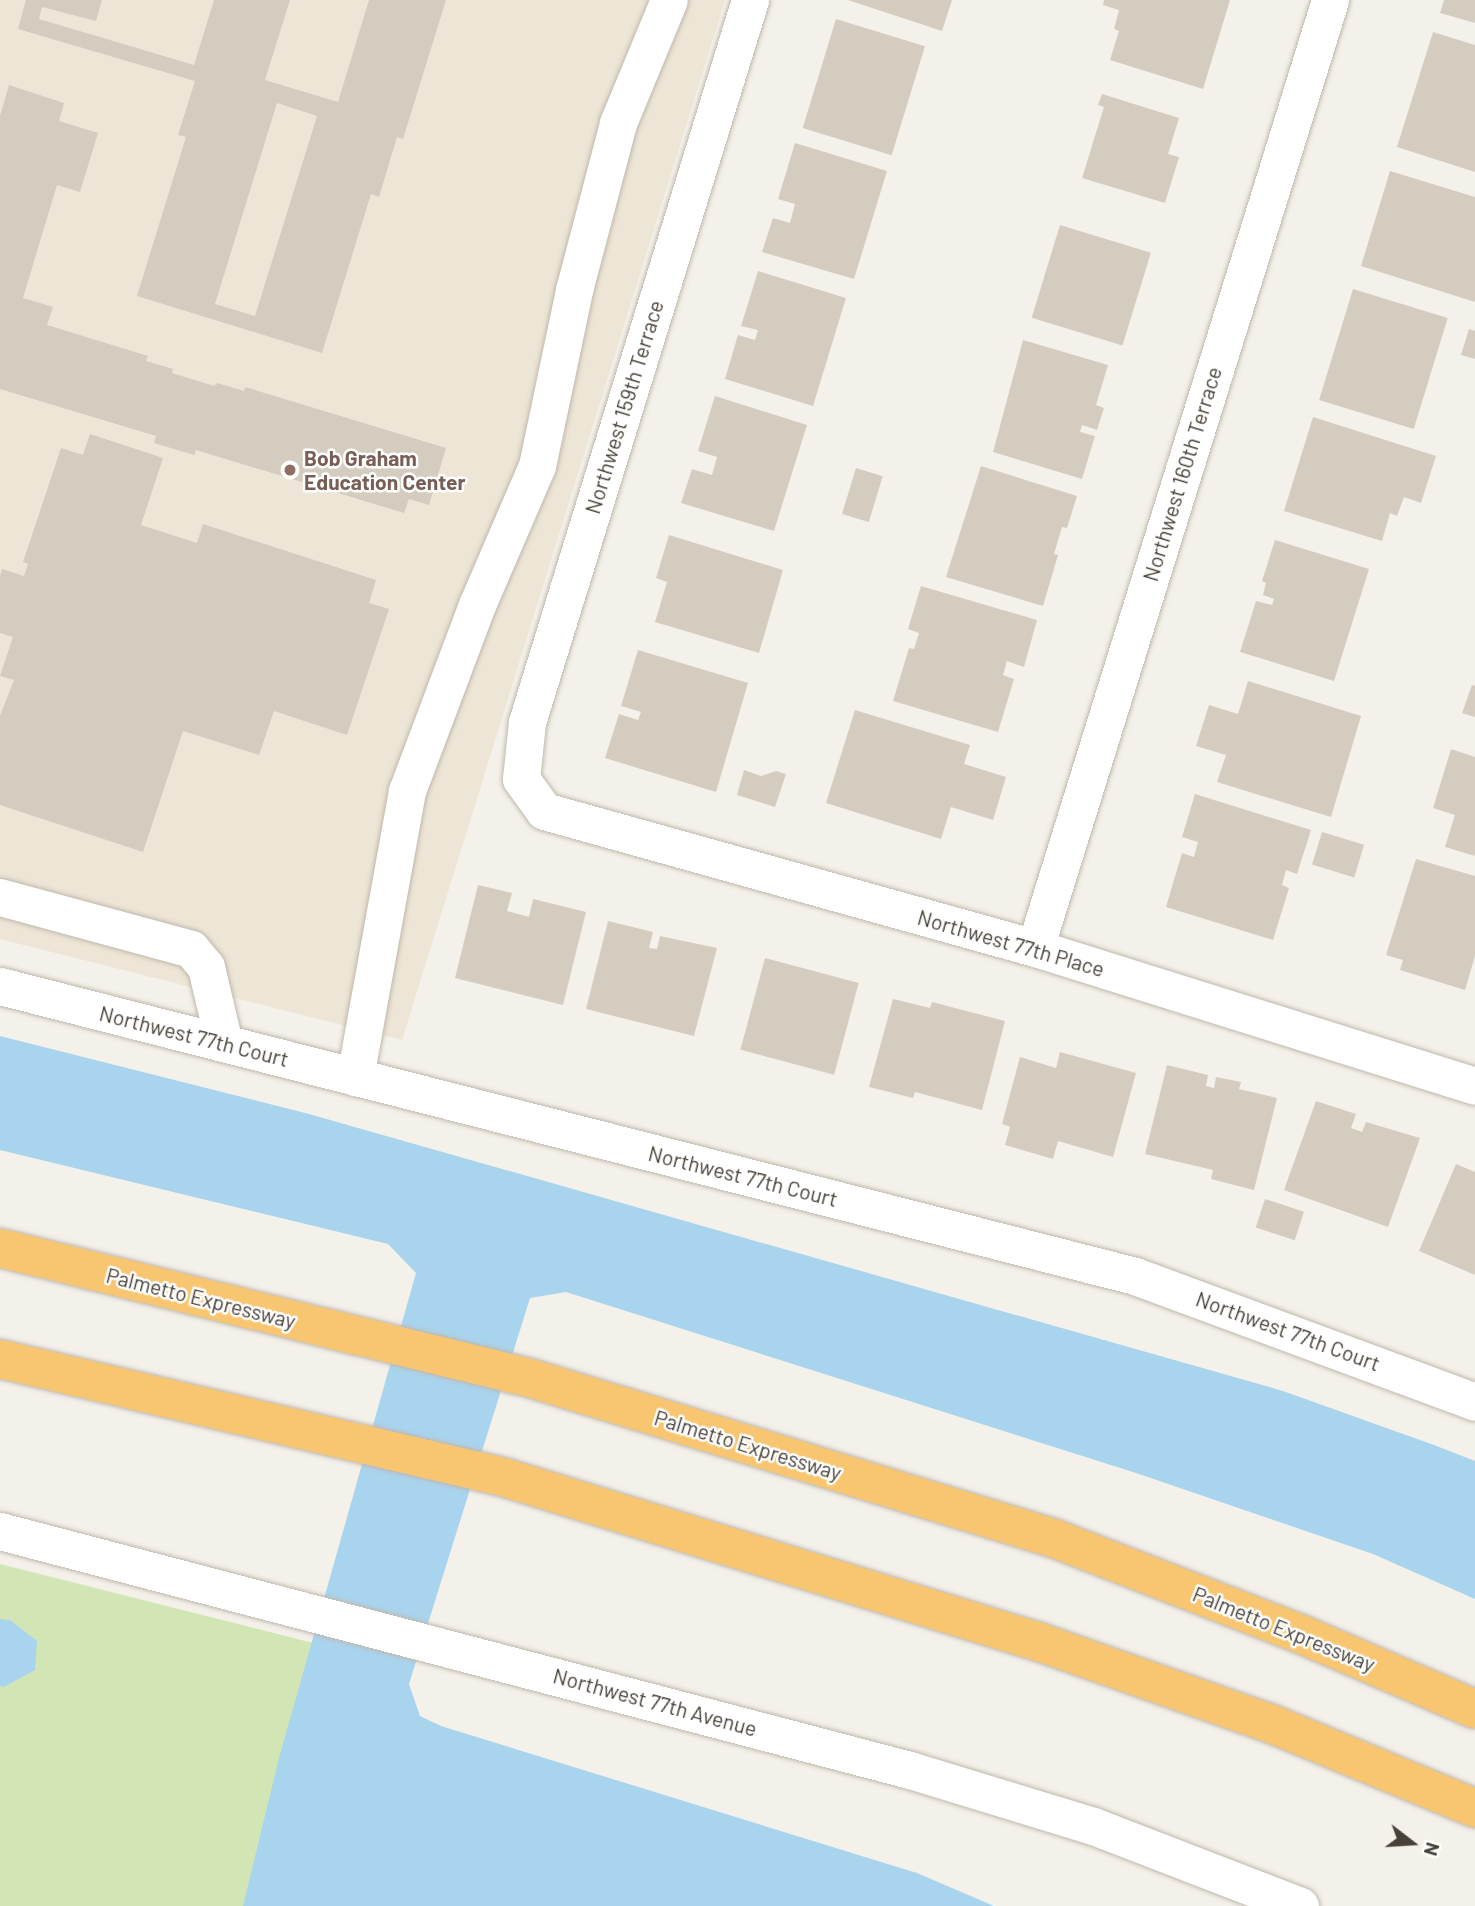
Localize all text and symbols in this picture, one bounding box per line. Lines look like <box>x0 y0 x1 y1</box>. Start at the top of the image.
street label: Northwest 159th Terrace <box>579 297 669 517</box>
street label: Northwest 160th Terrace <box>1137 364 1227 584</box>
place label: Bob Graham Education Center <box>304 445 465 495</box>
marker: Bob Graham Education Center <box>282 462 298 478</box>
street label: Northwest 77th Place <box>915 904 1107 982</box>
street label: Northwest 77th Court <box>97 1000 291 1072</box>
street label: Northwest 77th Court <box>646 1140 840 1212</box>
street label: Palmetto Expressway <box>104 1262 298 1334</box>
street label: Northwest 77th Court <box>1192 1286 1384 1376</box>
street label: Palmetto Expressway <box>652 1405 844 1485</box>
street label: Palmetto Expressway <box>1189 1581 1379 1677</box>
street label: Northwest 77th Avenue <box>550 1663 760 1741</box>
north arrow <box>1377 1808 1447 1878</box>
text: N <box>1420 1840 1445 1859</box>

